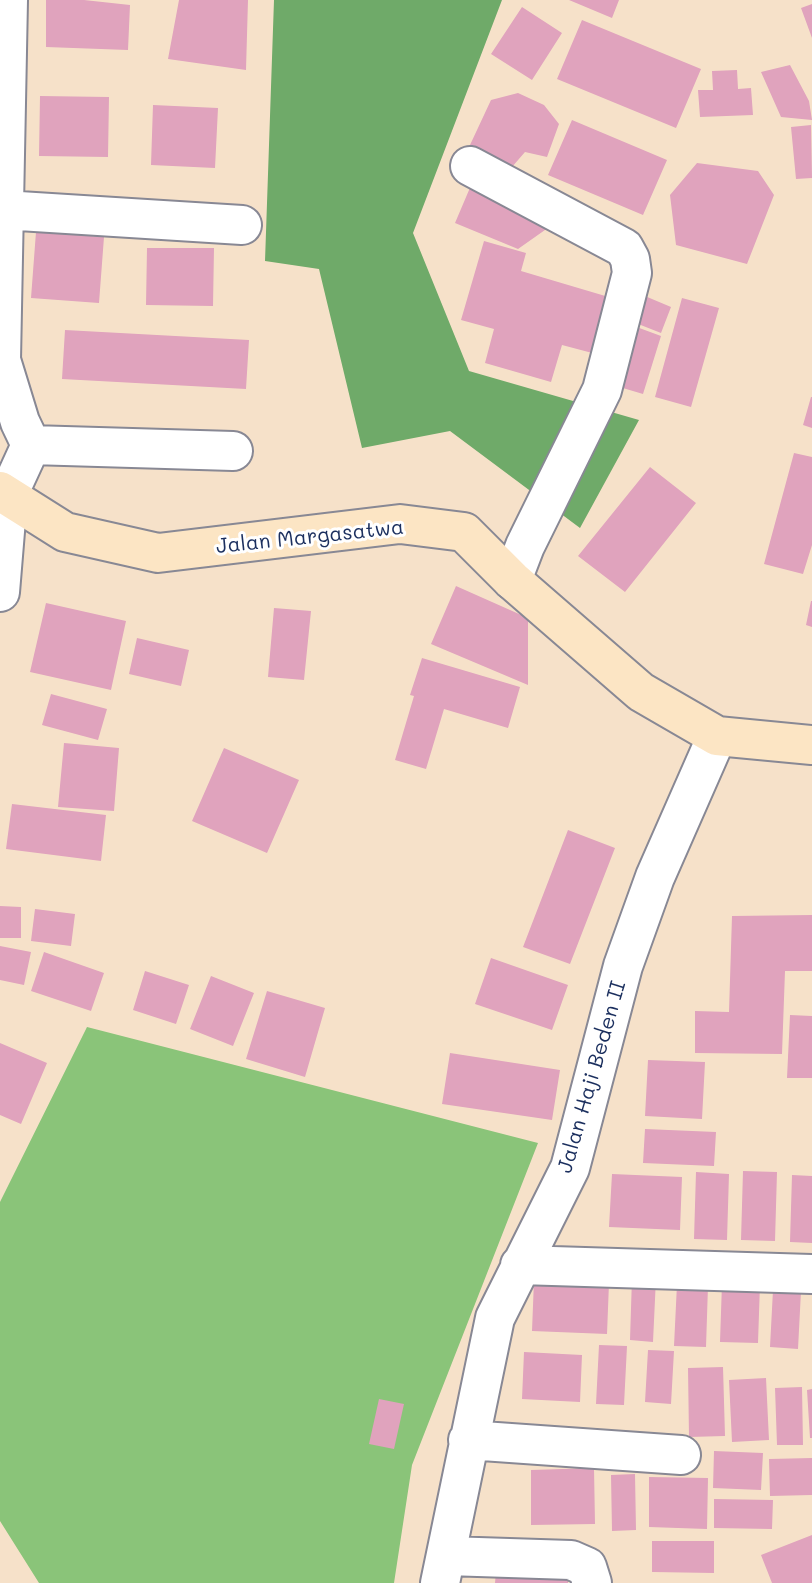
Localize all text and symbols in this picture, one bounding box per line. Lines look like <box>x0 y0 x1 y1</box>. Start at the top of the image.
street label: Jalan Margasatwa <box>215 515 405 559</box>
street label: Jalan Haji Beden II <box>553 978 631 1176</box>

